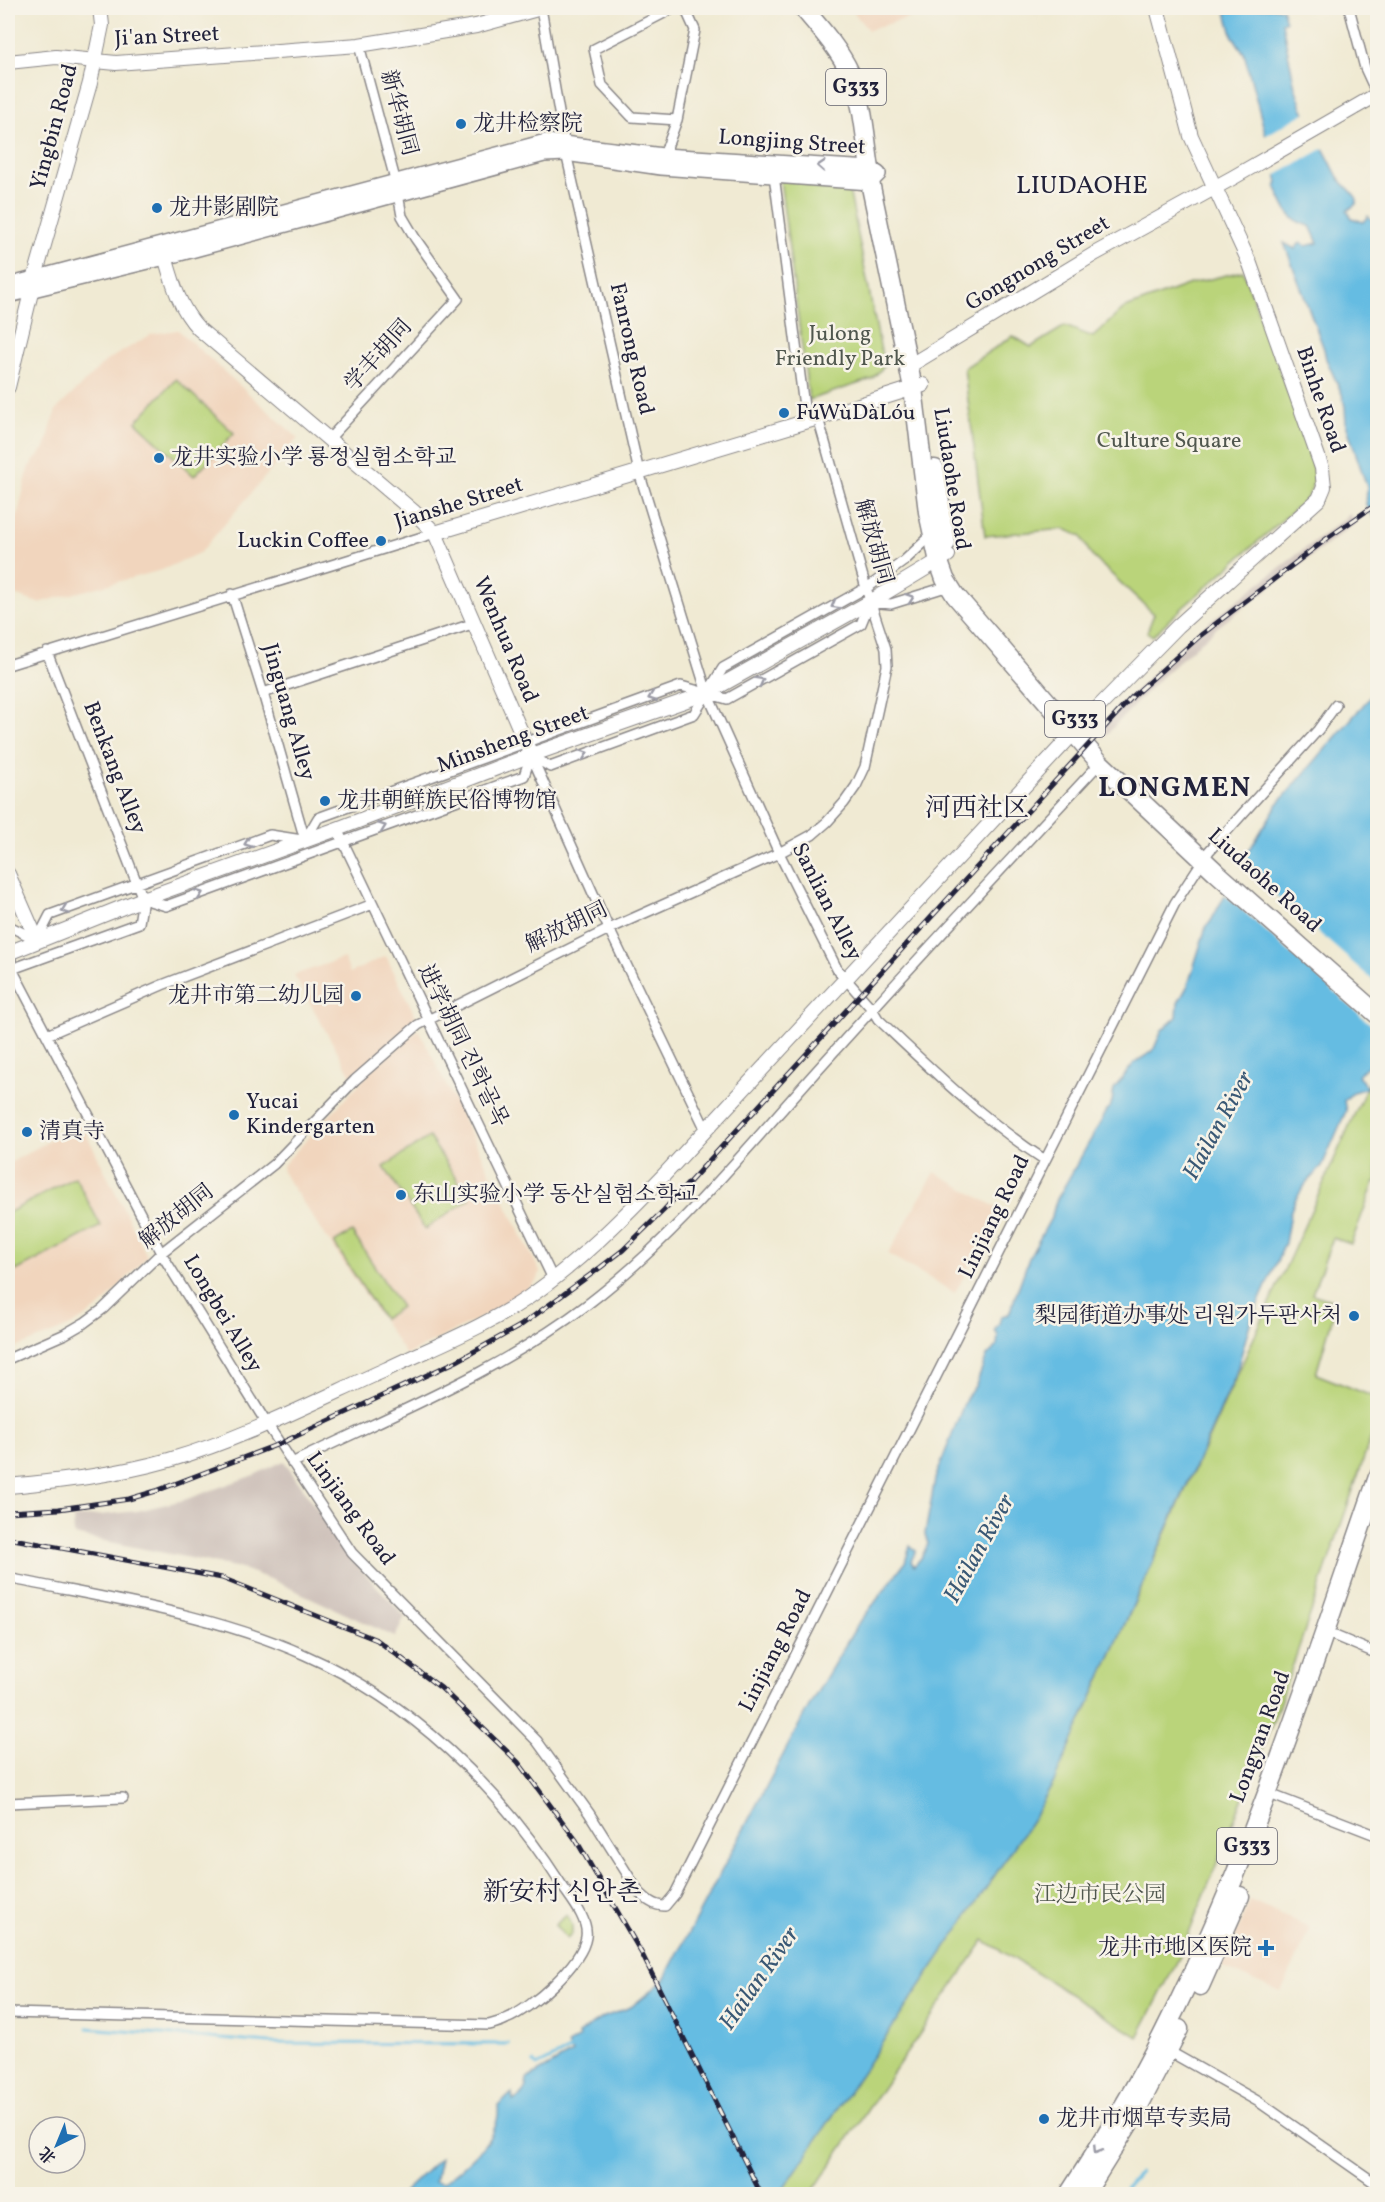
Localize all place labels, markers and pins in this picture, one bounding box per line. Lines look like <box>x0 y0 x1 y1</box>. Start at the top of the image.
place label: 龙井检察院 <box>473 109 583 140</box>
marker: 龙井检察院 <box>454 117 468 131</box>
place label: 龙井影剧院 <box>169 193 279 224</box>
marker: 龙井影剧院 <box>150 201 164 215</box>
place label: FúWùDàLóu <box>796 398 915 429</box>
marker: FúWùDàLóu <box>777 406 791 420</box>
place label: 龙井实验小学 룡정실험소학교 <box>171 443 456 474</box>
marker: 龙井实验小学 룡정실험소학교 <box>152 451 166 465</box>
place label: Luckin Coffee <box>237 526 369 557</box>
marker: Luckin Coffee <box>374 534 388 548</box>
place label: 龙井朝鲜族民俗博物馆 <box>337 786 557 817</box>
marker: 龙井朝鲜族民俗博物馆 <box>318 794 332 808</box>
place label: 龙井市第二幼儿园 <box>168 981 344 1012</box>
marker: 龙井市第二幼儿园 <box>349 989 363 1003</box>
place label: Yucai Kindergarten <box>246 1087 375 1143</box>
marker: Yucai Kindergarten <box>227 1108 241 1122</box>
place label: 清真寺 <box>39 1117 105 1148</box>
marker: 清真寺 <box>20 1125 34 1139</box>
place label: 东山实验小学 동산실험소학교 <box>413 1180 698 1211</box>
marker: 东山实验小学 동산실험소학교 <box>394 1188 408 1202</box>
place label: 梨园街道办事处 리원가두판사처 <box>1035 1301 1342 1332</box>
marker: 梨园街道办事处 리원가두판사처 <box>1347 1309 1361 1323</box>
place label: 龙井市地区医院 <box>1098 1933 1252 1964</box>
marker: 龙井市地区医院 <box>1257 1939 1275 1957</box>
place label: 龙井市烟草专卖局 <box>1056 2104 1232 2135</box>
marker: 龙井市烟草专卖局 <box>1037 2112 1051 2126</box>

